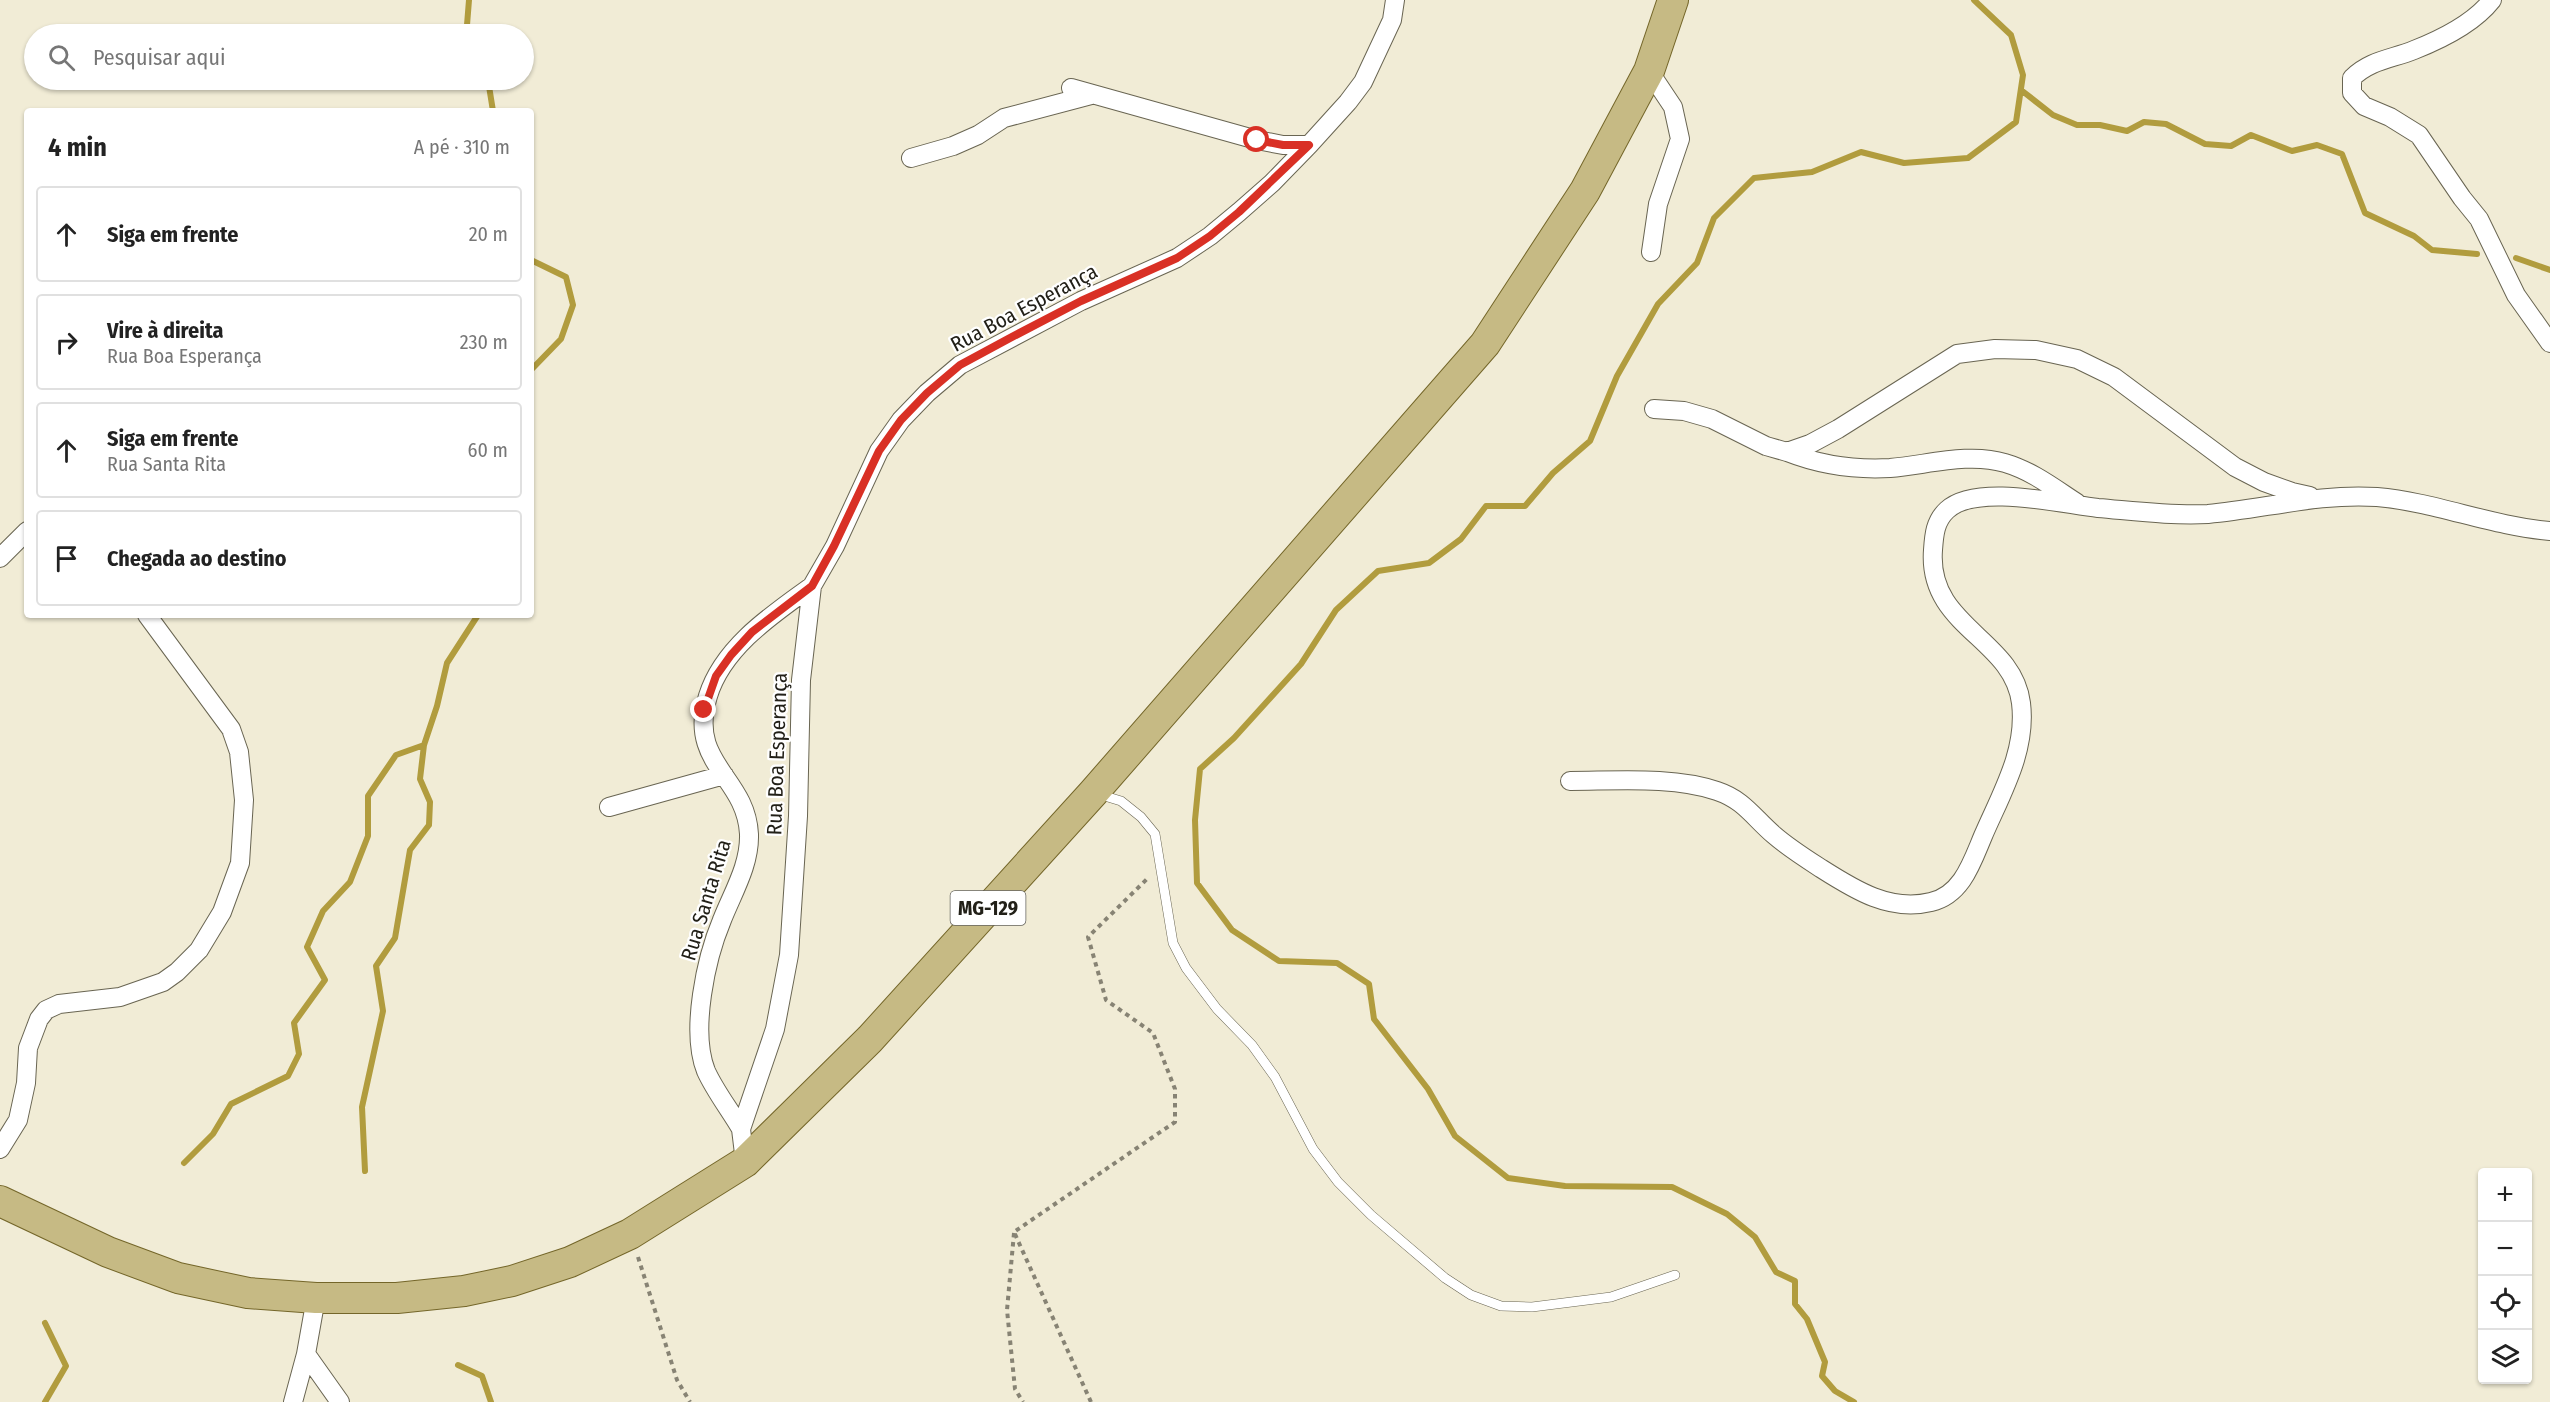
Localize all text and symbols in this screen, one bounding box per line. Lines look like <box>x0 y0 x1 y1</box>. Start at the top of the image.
search box <box>24 24 534 90</box>
icon: search <box>45 41 78 74</box>
text: Pesquisar aqui <box>93 44 225 71</box>
route start <box>1243 126 1269 152</box>
text: 4 min <box>48 132 107 163</box>
text: A pé · 310 m <box>414 135 510 159</box>
icon: ahead <box>50 218 83 251</box>
text: Siga em frente <box>107 221 238 248</box>
text: 20 m <box>469 222 508 246</box>
street label: Rua Boa Esperança <box>946 258 1102 358</box>
text: Vire à direita <box>107 317 223 344</box>
icon: right <box>50 326 83 359</box>
text: 230 m <box>460 330 508 354</box>
text: Rua Boa Esperança <box>107 344 262 368</box>
text: Siga em frente <box>107 425 238 452</box>
icon: ahead <box>50 434 83 467</box>
text: 60 m <box>468 438 508 462</box>
text: Rua Santa Rita <box>107 452 226 476</box>
icon: arrive <box>50 542 83 575</box>
text: Chegada ao destino <box>107 545 287 572</box>
street label: Rua Boa Esperança <box>761 672 793 836</box>
route end <box>690 696 716 722</box>
street label: Rua Santa Rita <box>675 836 737 964</box>
road number: MG-129 <box>950 891 1026 925</box>
map controls <box>2478 1168 2532 1384</box>
button: + <box>2478 1168 2532 1222</box>
button: − <box>2478 1222 2532 1276</box>
button: locate <box>2478 1276 2532 1330</box>
button: layers <box>2478 1330 2532 1384</box>

